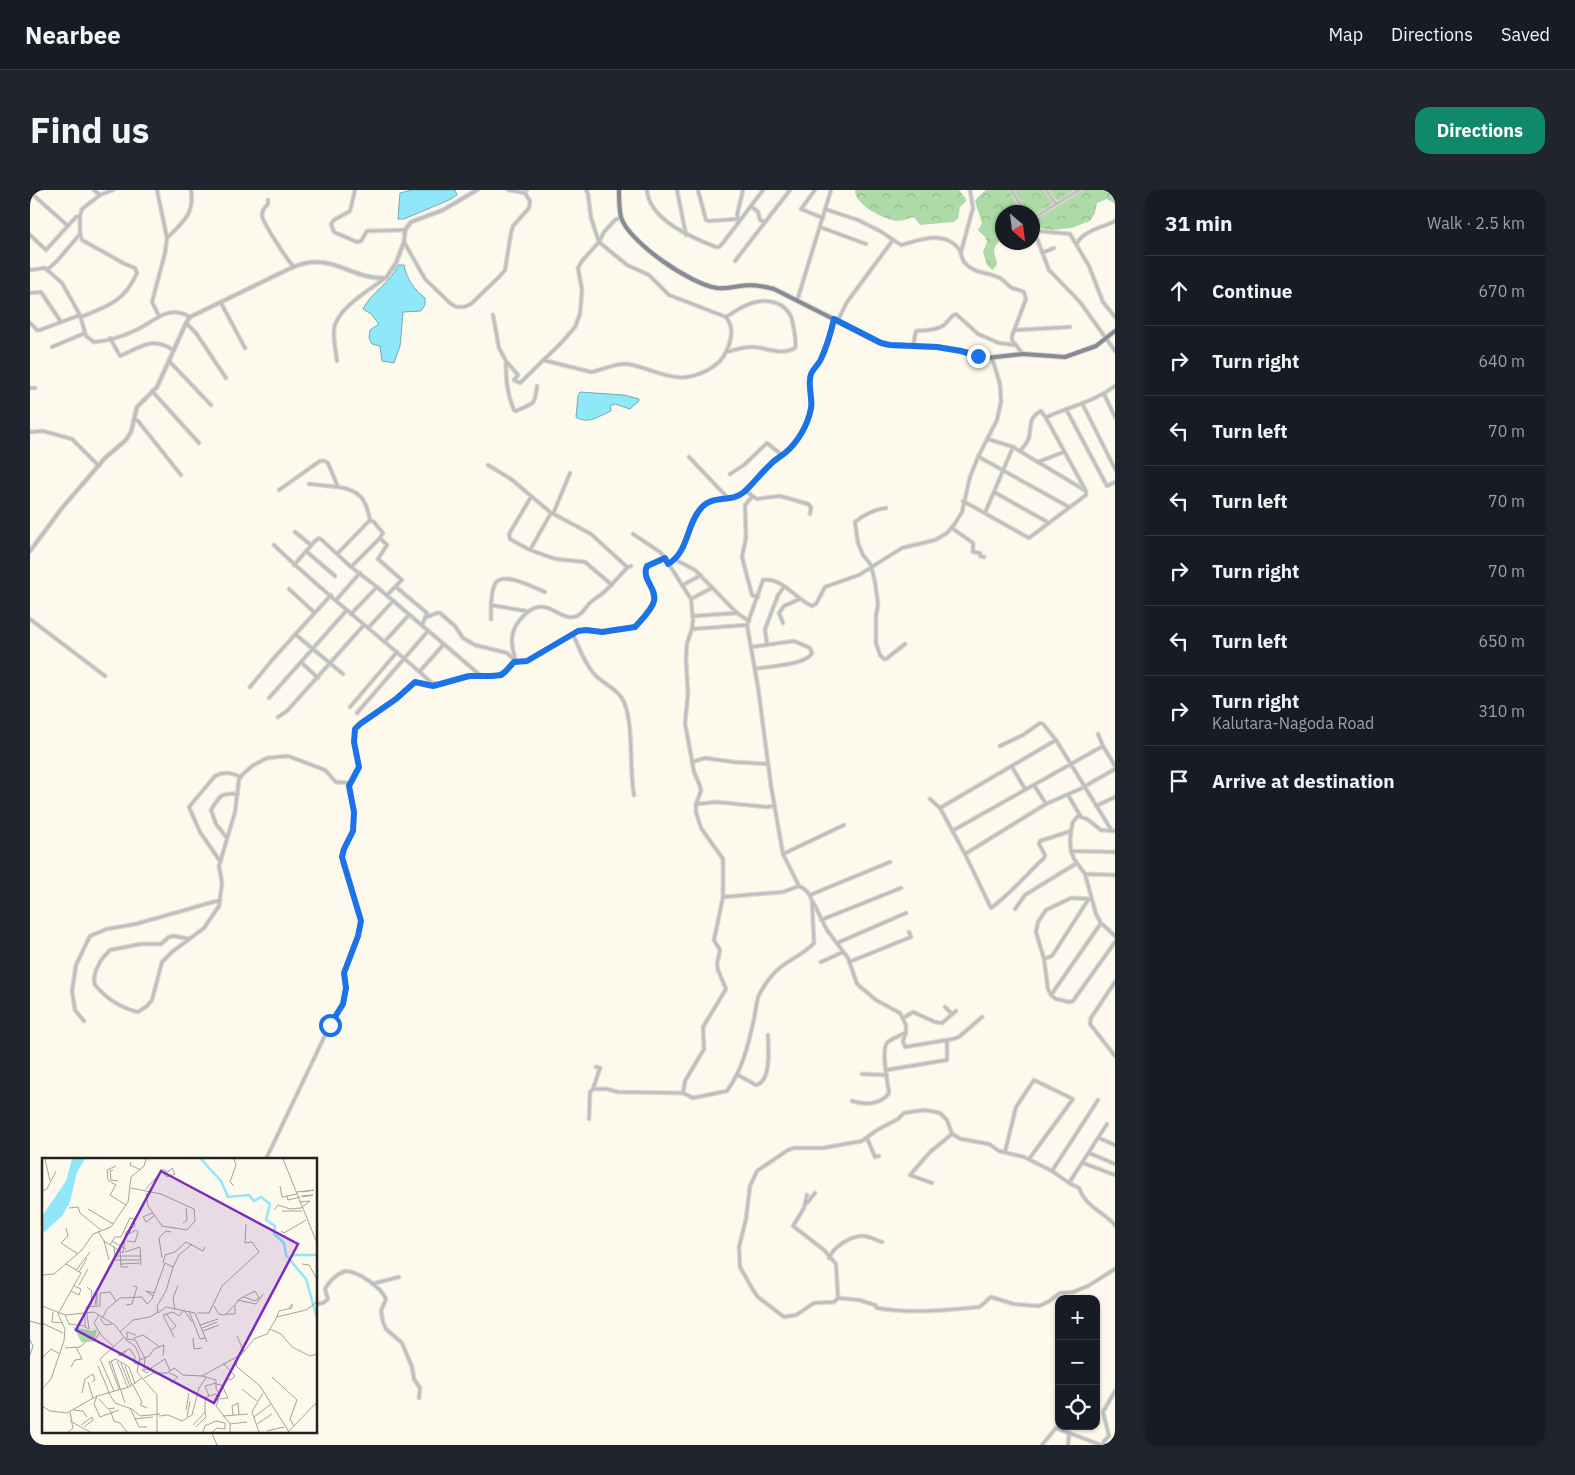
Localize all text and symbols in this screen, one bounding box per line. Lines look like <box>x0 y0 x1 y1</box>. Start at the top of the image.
text: Nearbee <box>25 19 121 51</box>
text: Map <box>1328 23 1363 46</box>
text: Directions <box>1391 23 1473 46</box>
text: Saved <box>1501 23 1550 46</box>
text: Find us <box>30 107 149 153</box>
button: Directions <box>1415 107 1545 154</box>
north arrow <box>995 205 1040 250</box>
text: 31 min <box>1165 209 1232 237</box>
text: Walk · 2.5 km <box>1427 213 1525 233</box>
icon: ahead <box>1165 277 1193 305</box>
text: Continue <box>1212 279 1292 303</box>
text: 670 m <box>1478 281 1525 301</box>
route end <box>967 345 990 368</box>
icon: right <box>1165 347 1193 375</box>
text: Turn right <box>1212 349 1299 373</box>
text: 640 m <box>1478 351 1525 371</box>
icon: left <box>1165 417 1193 445</box>
text: Turn left <box>1212 419 1288 443</box>
text: 70 m <box>1488 421 1525 441</box>
icon: left <box>1165 487 1193 515</box>
text: Turn left <box>1212 489 1288 513</box>
text: 70 m <box>1488 491 1525 511</box>
icon: right <box>1165 557 1193 585</box>
text: Turn right <box>1212 559 1299 583</box>
text: 70 m <box>1488 561 1525 581</box>
icon: left <box>1165 627 1193 655</box>
text: Turn left <box>1212 629 1288 653</box>
text: 650 m <box>1478 631 1525 651</box>
text: Turn right <box>1212 689 1299 713</box>
icon: right <box>1165 697 1193 725</box>
text: 310 m <box>1478 701 1525 721</box>
text: Kalutara-Nagoda Road <box>1212 713 1374 733</box>
icon: arrive <box>1165 767 1193 795</box>
text: Arrive at destination <box>1212 769 1395 793</box>
route start <box>319 1014 342 1037</box>
inset map <box>42 1158 318 1432</box>
map controls <box>1055 1295 1100 1430</box>
button: + <box>1055 1295 1100 1340</box>
button: − <box>1055 1340 1100 1385</box>
button: locate <box>1055 1385 1100 1430</box>

